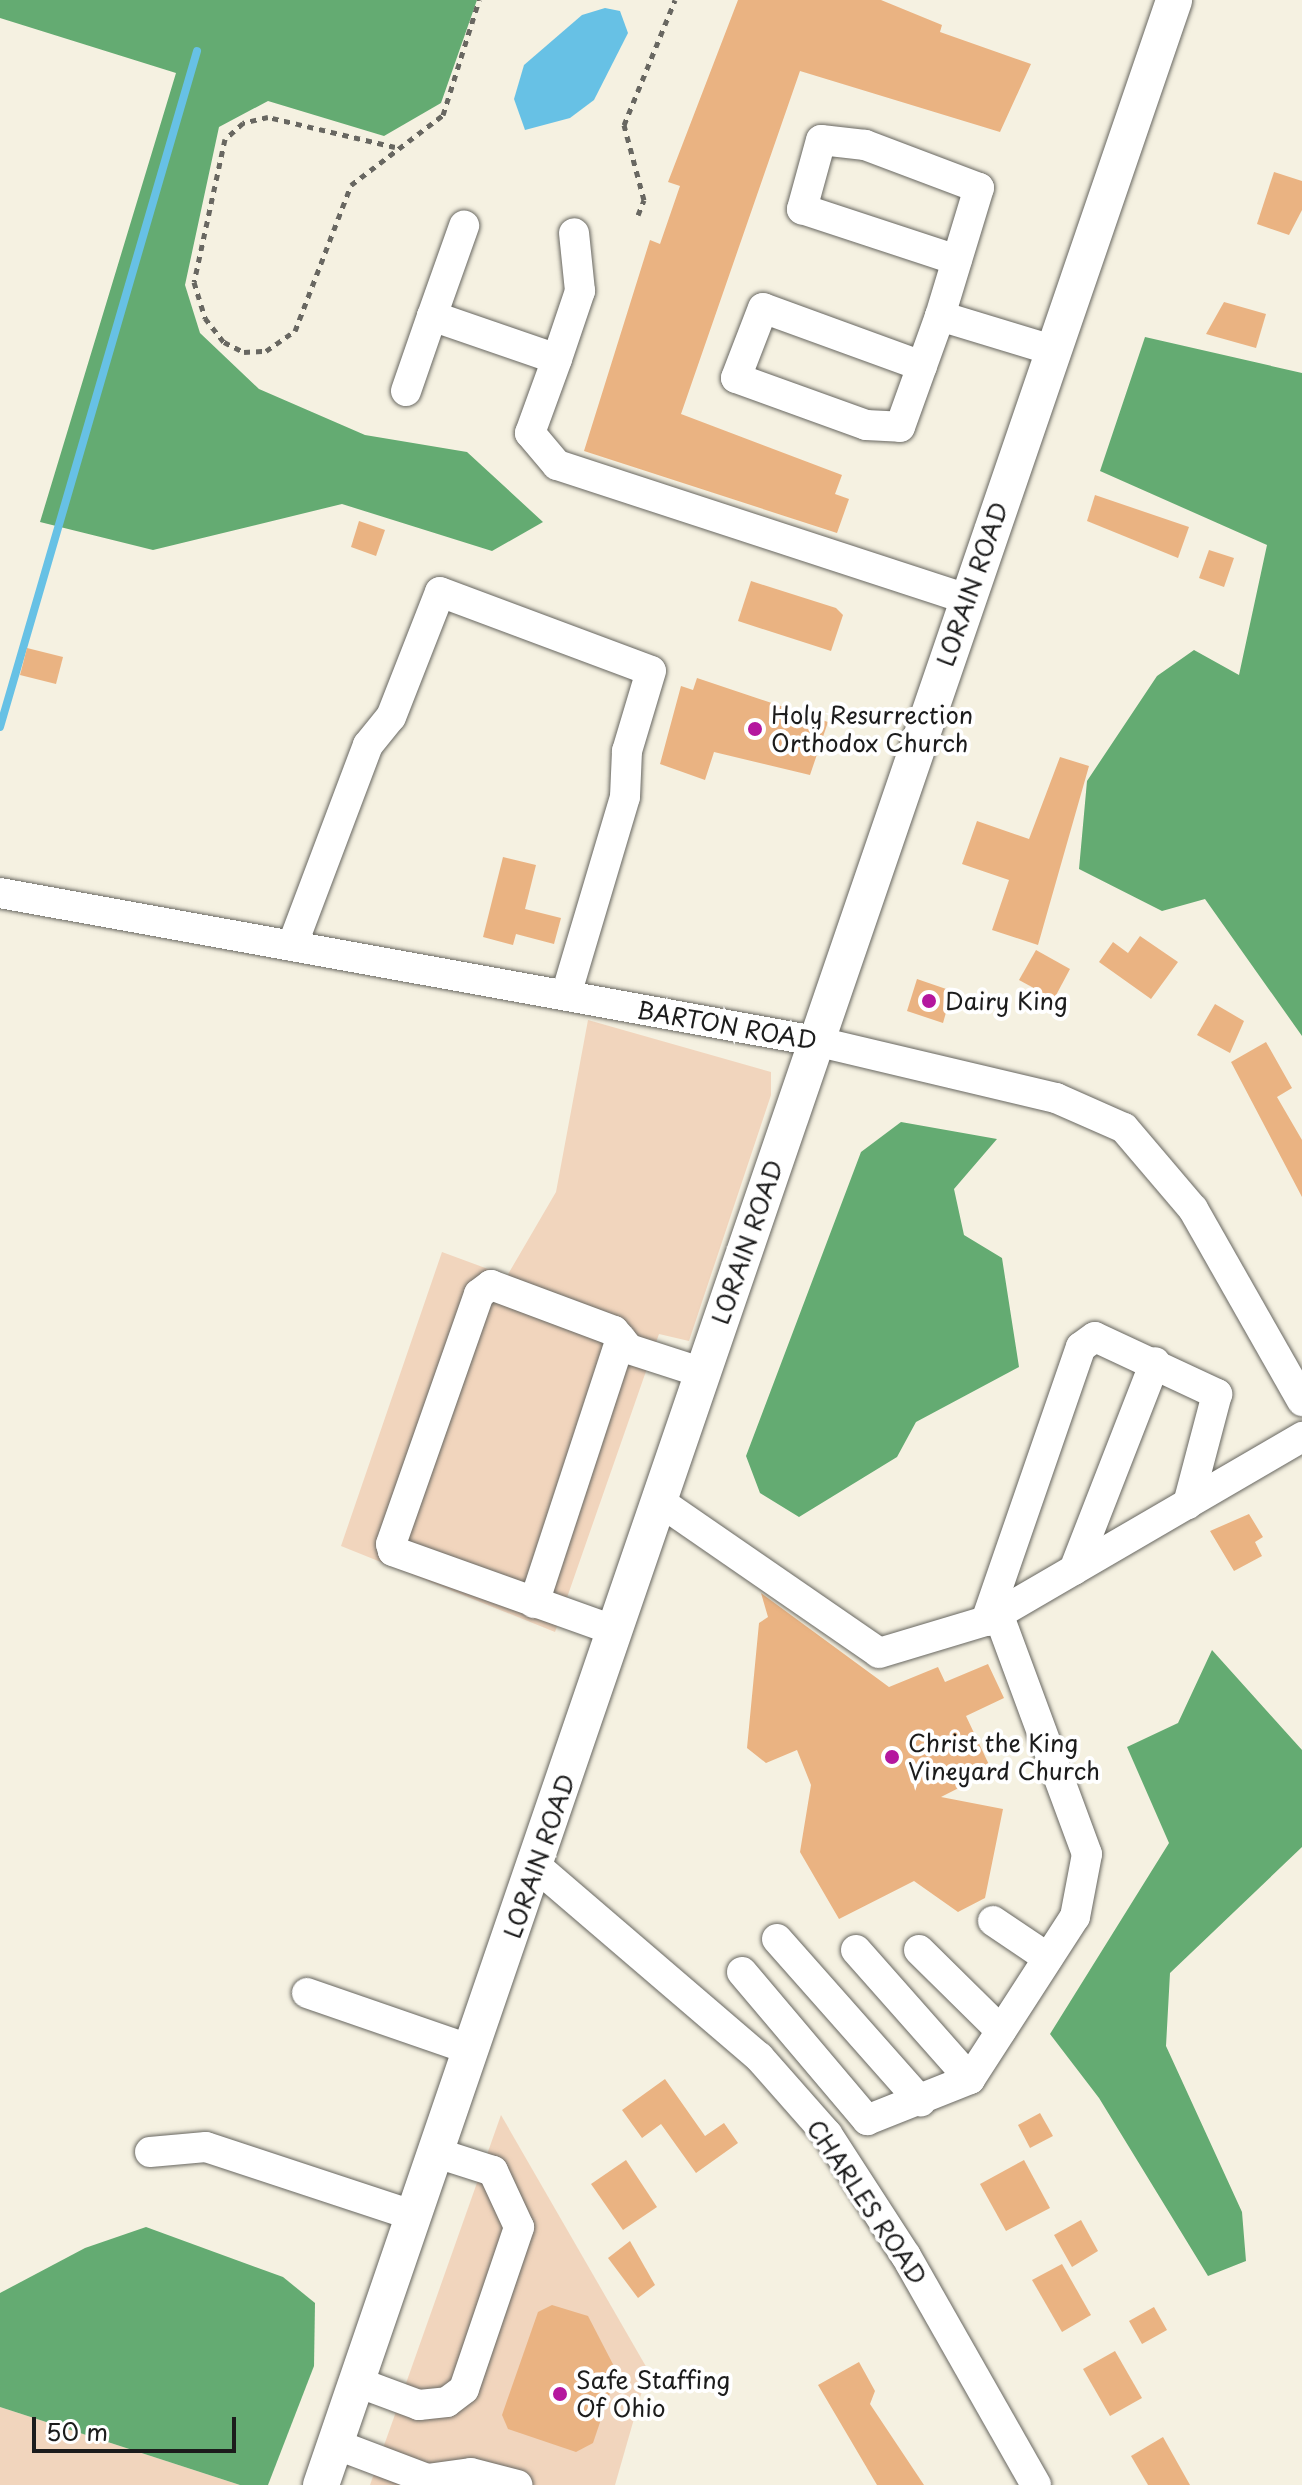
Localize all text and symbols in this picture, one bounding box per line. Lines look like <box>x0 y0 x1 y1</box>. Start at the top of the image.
street label: LORAIN ROAD <box>930 498 1014 670</box>
place label: Holy Resurrection Orthodox Church <box>771 701 974 757</box>
marker: Holy Resurrection Orthodox Church <box>746 720 764 738</box>
place label: Dairy King <box>945 987 1067 1015</box>
marker: Dairy King <box>920 992 938 1010</box>
street label: BARTON ROAD <box>634 995 820 1055</box>
street label: LORAIN ROAD <box>705 1156 789 1328</box>
place label: Christ the King Vineyard Church <box>908 1729 1102 1785</box>
marker: Christ the King Vineyard Church <box>883 1748 901 1766</box>
street label: LORAIN ROAD <box>497 1770 581 1942</box>
street label: CHARLES ROAD <box>801 2113 933 2291</box>
place label: Safe Staffing Of Ohio <box>576 2366 730 2422</box>
marker: Safe Staffing Of Ohio <box>551 2385 569 2403</box>
scale bar <box>36 2401 240 2451</box>
text: 50 m <box>46 2413 108 2449</box>

